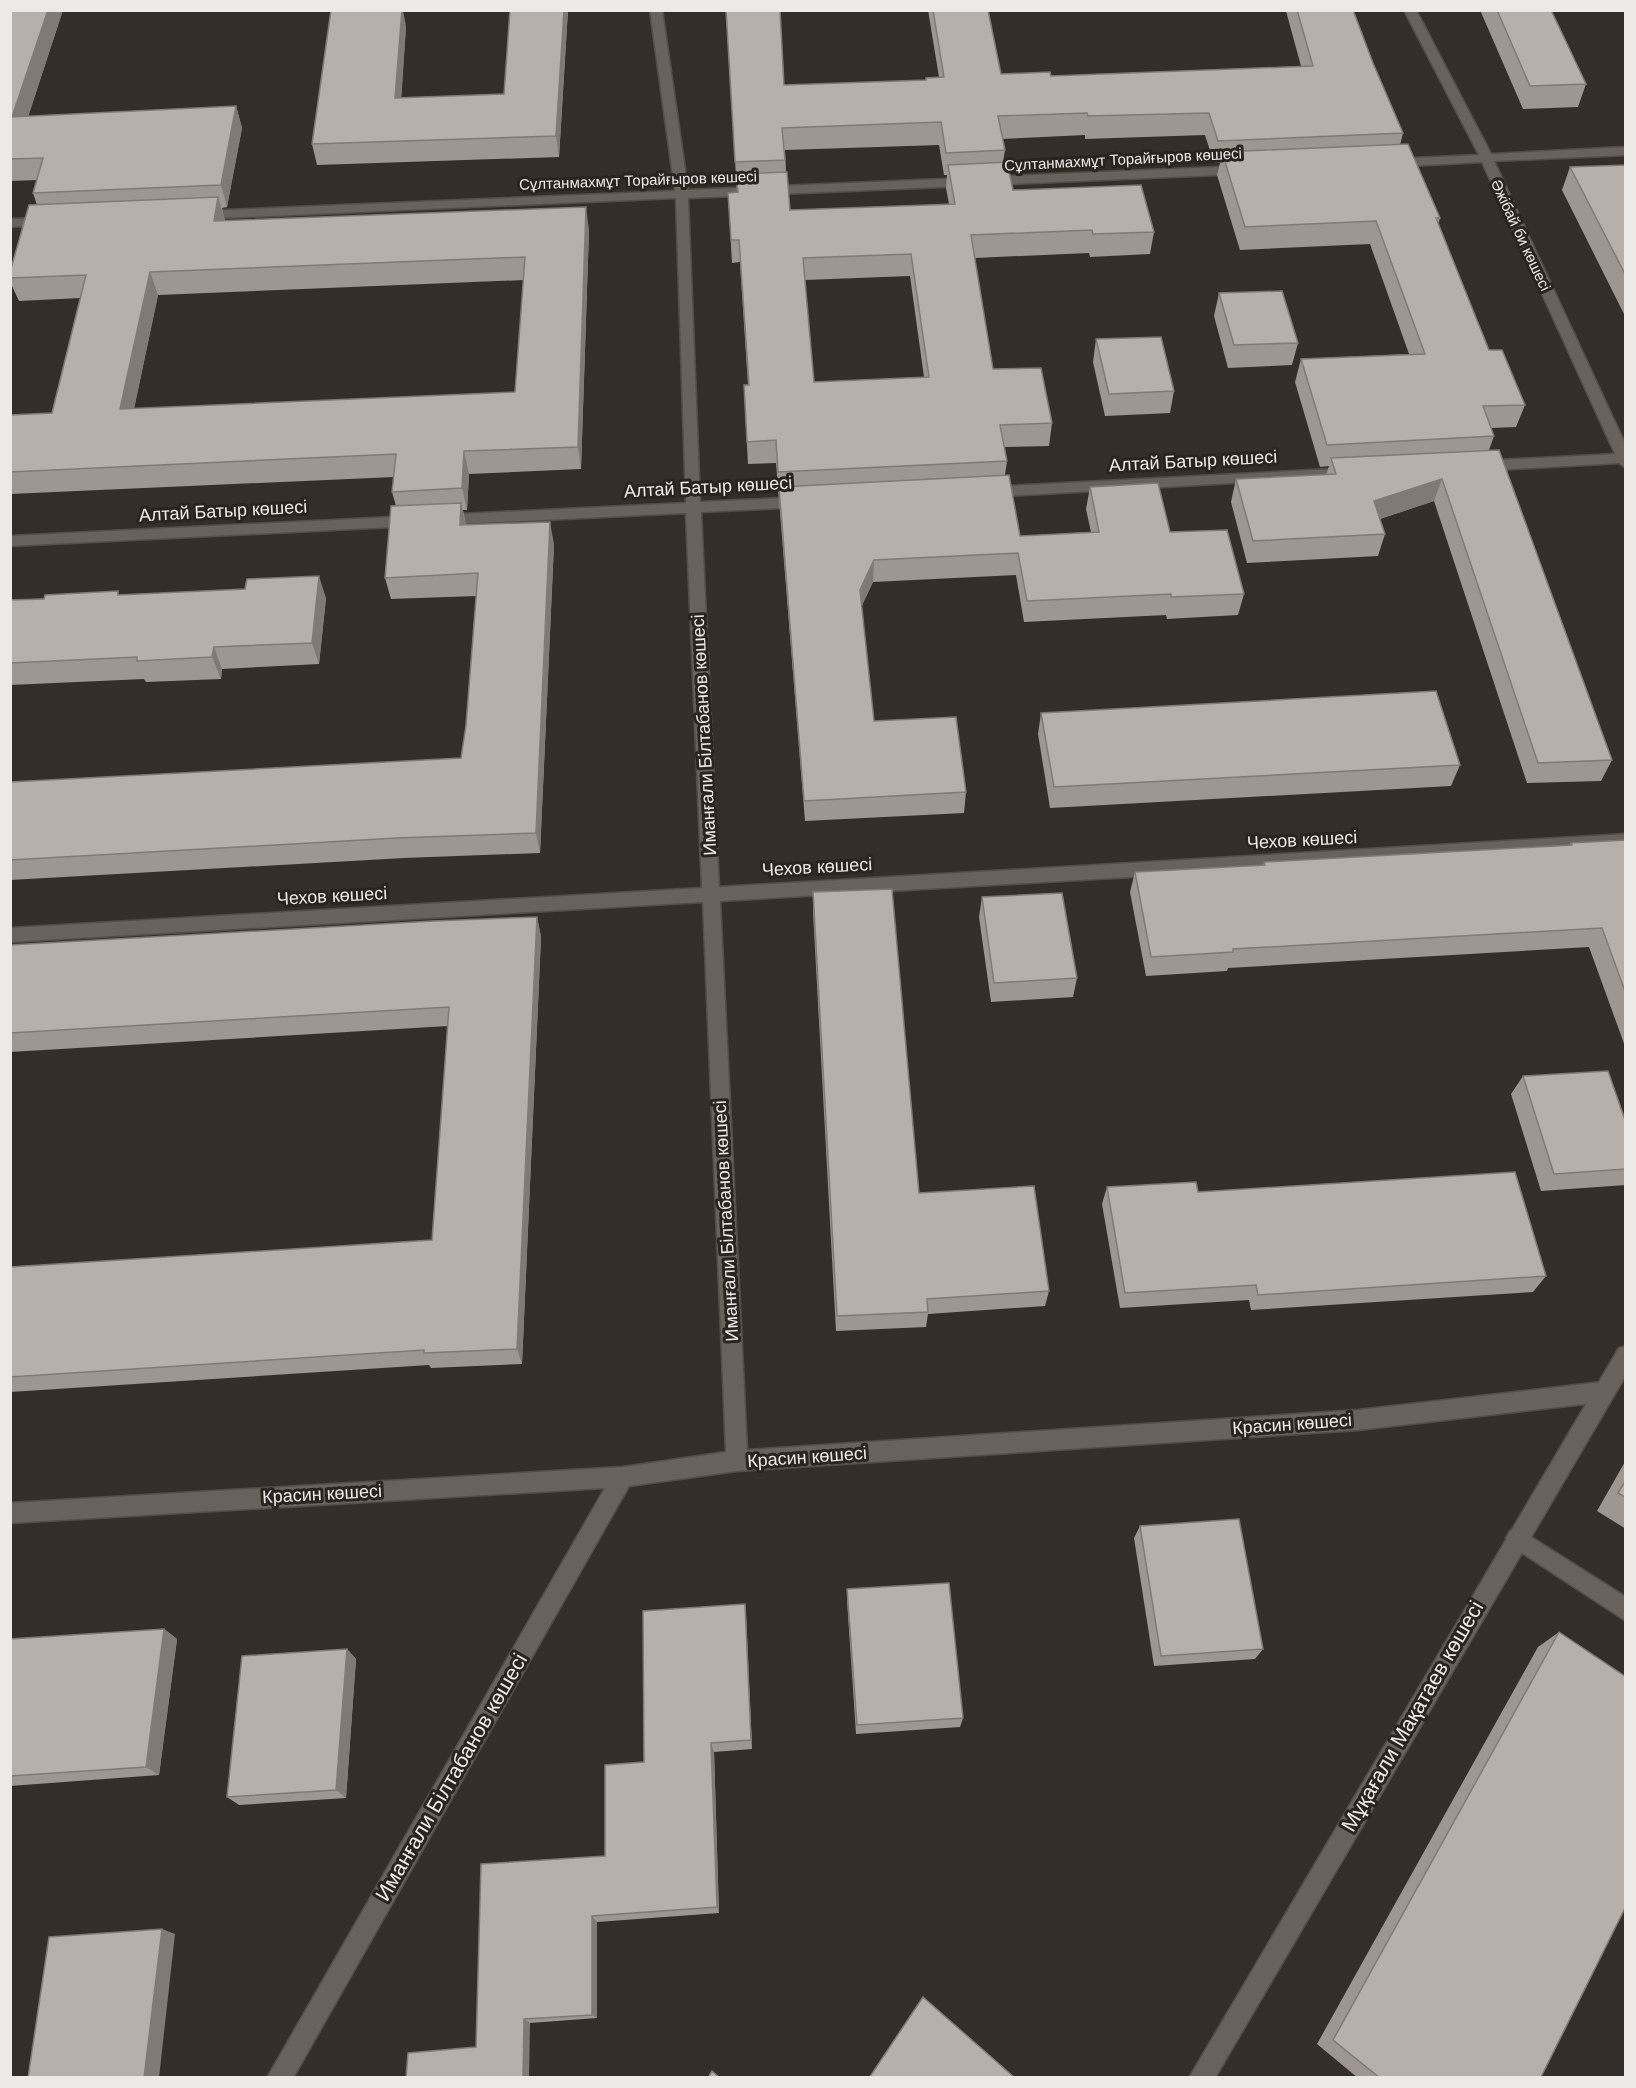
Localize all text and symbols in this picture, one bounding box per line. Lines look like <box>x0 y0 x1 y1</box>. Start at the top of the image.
street label: Сұлтанмахмұт Торайғыров көшесі <box>1004 144 1242 174</box>
street label: Сұлтанмахмұт Торайғыров көшесі <box>519 167 757 193</box>
street label: Әжібай би көшесі <box>1488 177 1554 293</box>
street label: Алтай Батыр көшесі <box>1108 447 1278 475</box>
street label: Алтай Батыр көшесі <box>623 473 793 501</box>
street label: Алтай Батыр көшесі <box>138 497 308 525</box>
street label: Иманғали Білтабанов көшесі <box>688 614 720 856</box>
street label: Чехов көшесі <box>1246 827 1358 853</box>
street label: Чехов көшесі <box>761 854 873 880</box>
street label: Чехов көшесі <box>276 883 388 909</box>
street label: Иманғали Білтабанов көшесі <box>710 1100 742 1342</box>
street label: Красин көшесі <box>1232 1410 1352 1438</box>
street label: Красин көшесі <box>747 1443 867 1471</box>
street label: Красин көшесі <box>262 1481 382 1507</box>
street label: Мұқағали Мақатаев көшесі <box>1337 1597 1487 1835</box>
street label: Иманғали Білтабанов көшесі <box>371 1649 531 1905</box>

